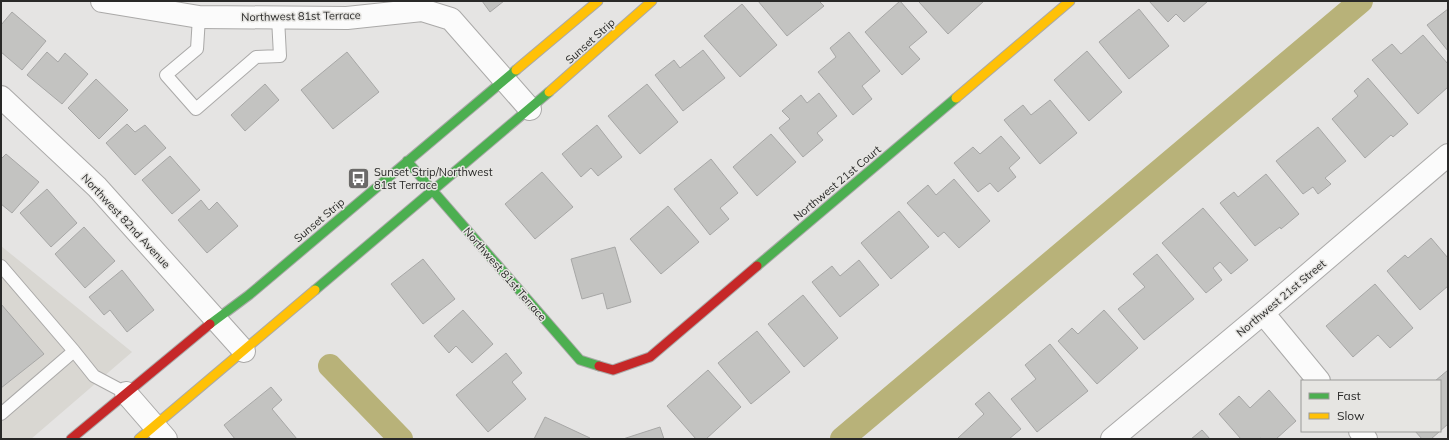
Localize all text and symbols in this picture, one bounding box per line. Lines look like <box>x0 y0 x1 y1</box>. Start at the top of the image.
street label: Northwest 81st Terrace <box>241 8 361 24</box>
street label: Sunset Strip <box>562 15 618 67</box>
street label: Northwest 21st Court <box>790 142 884 224</box>
bus stop icon: Sunset Strip/Northwest 81st Terrace <box>346 165 372 191</box>
place label: Sunset Strip/Northwest 81st Terrace <box>374 165 493 192</box>
street label: Northwest 82nd Avenue <box>79 171 173 271</box>
street label: Sunset Strip <box>291 195 347 245</box>
street label: Northwest 81st Terrace <box>460 224 550 324</box>
street label: Northwest 21st Street <box>1233 256 1329 339</box>
legend <box>1301 380 1441 432</box>
text: Fast <box>1337 388 1361 403</box>
text: Slow <box>1337 408 1365 423</box>

